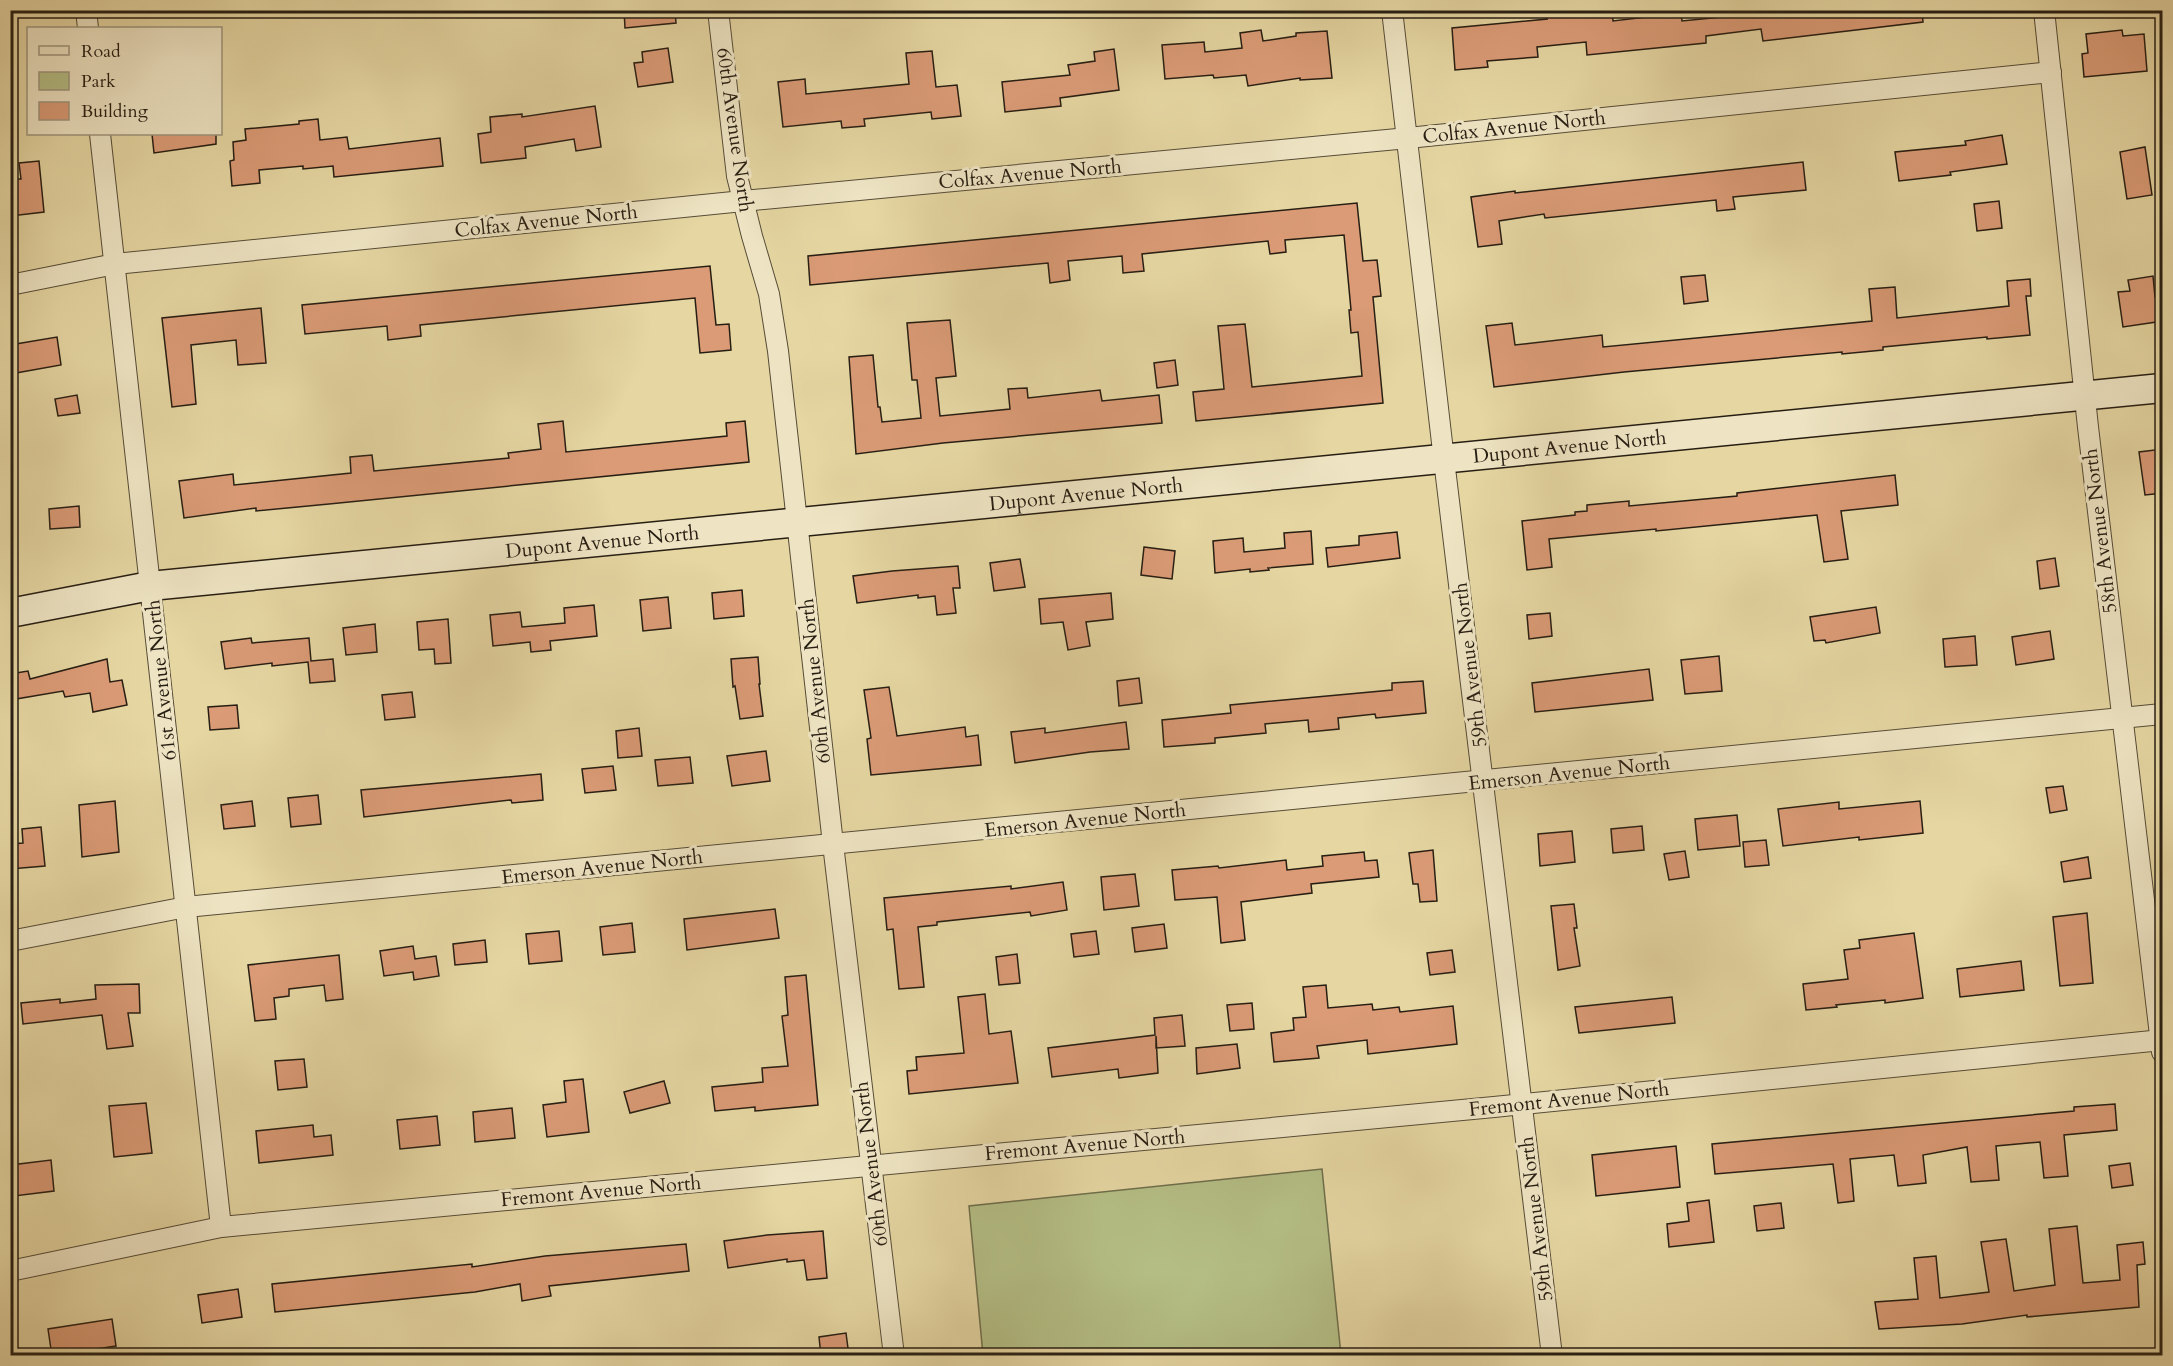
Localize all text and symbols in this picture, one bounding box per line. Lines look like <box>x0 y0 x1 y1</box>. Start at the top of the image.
legend <box>27 27 222 135</box>
text: Road <box>81 39 121 64</box>
street label: 60th Avenue North <box>710 46 760 214</box>
text: Park <box>81 69 116 94</box>
text: Building <box>81 99 149 124</box>
street label: Colfax Avenue North <box>1421 104 1607 150</box>
street label: Colfax Avenue North <box>937 153 1123 195</box>
street label: Colfax Avenue North <box>453 198 639 244</box>
street label: Dupont Avenue North <box>1471 423 1668 469</box>
street label: 58th Avenue North <box>2076 447 2124 615</box>
street label: Dupont Avenue North <box>988 471 1184 517</box>
street label: Dupont Avenue North <box>504 519 700 564</box>
street label: 59th Avenue North <box>1446 581 1494 749</box>
street label: 60th Avenue North <box>793 597 837 765</box>
street label: 61st Avenue North <box>139 598 183 762</box>
street label: Emerson Avenue North <box>1467 749 1671 797</box>
street label: Emerson Avenue North <box>983 796 1187 844</box>
street label: Emerson Avenue North <box>500 843 704 891</box>
street label: Fremont Avenue North <box>1468 1075 1670 1123</box>
street label: 60th Avenue North <box>847 1080 895 1248</box>
street label: Fremont Avenue North <box>984 1123 1186 1167</box>
street label: 59th Avenue North <box>1512 1135 1560 1303</box>
street label: Fremont Avenue North <box>500 1169 702 1213</box>

